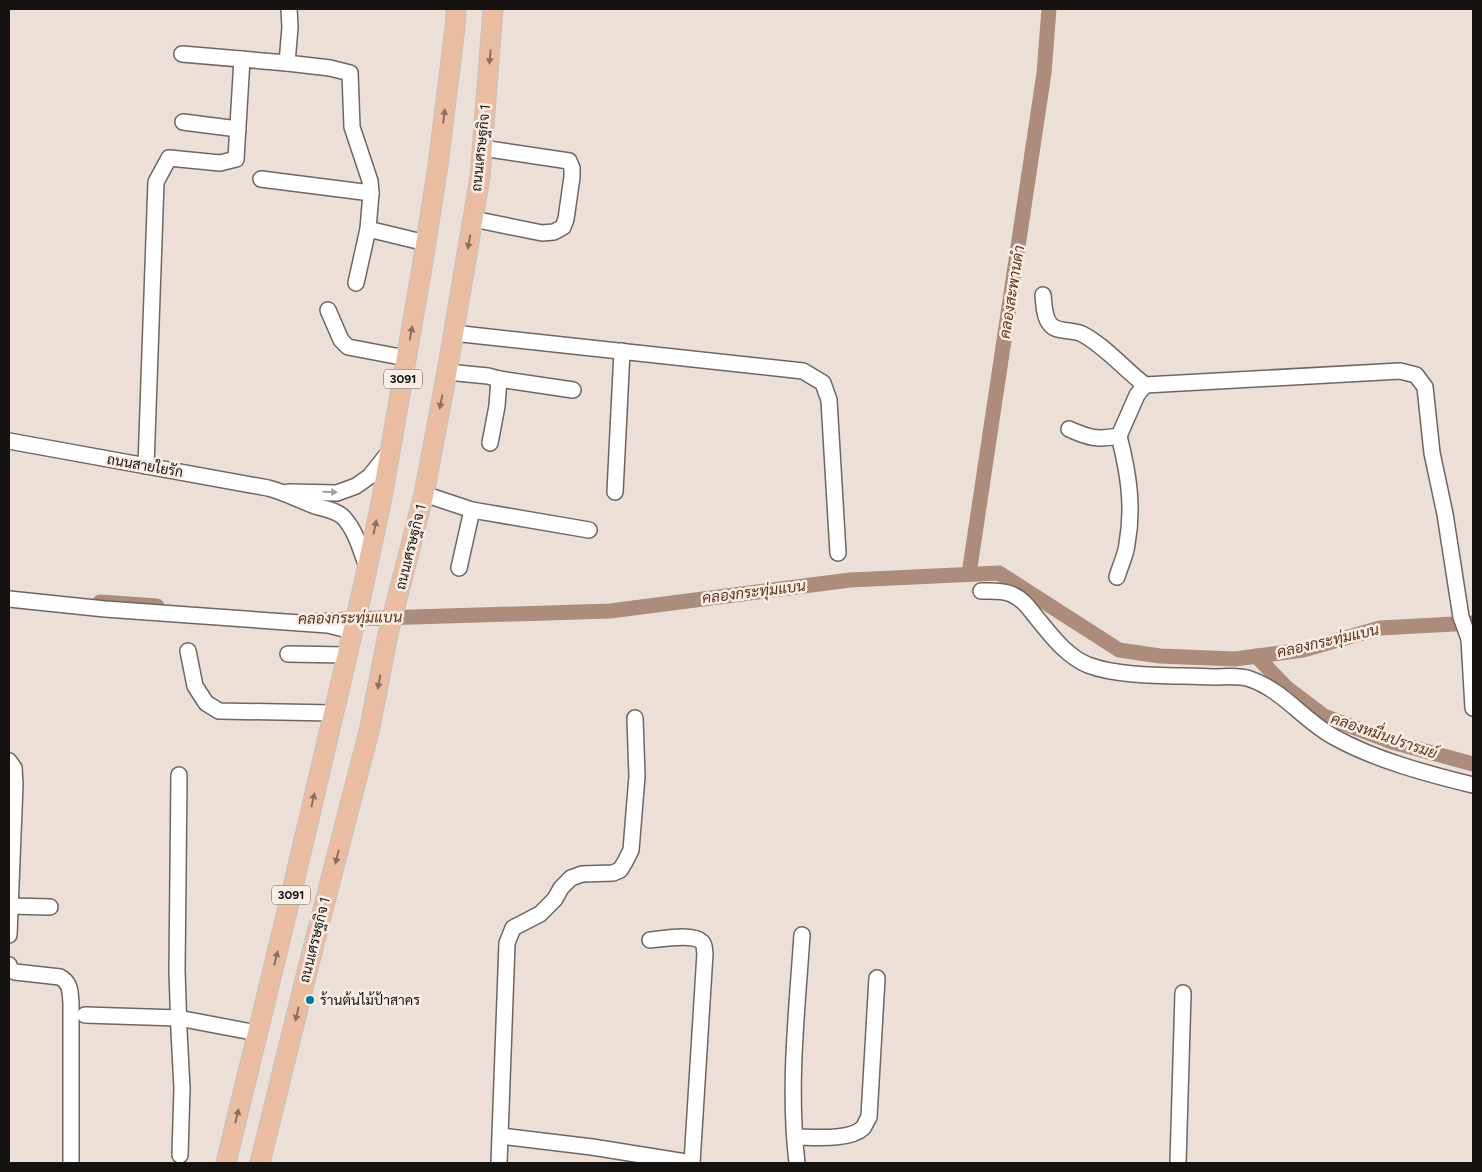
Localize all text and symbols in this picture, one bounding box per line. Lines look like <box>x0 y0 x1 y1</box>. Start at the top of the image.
one-way arrow <box>486 50 494 66</box>
street label: ถนนเศรษฐกิจ 1 <box>468 104 494 192</box>
one-way arrow <box>440 108 448 124</box>
one-way arrow <box>464 235 472 251</box>
water label: คลองสะพานดำ <box>996 244 1028 340</box>
one-way arrow <box>407 324 415 340</box>
road number: 3091 <box>384 369 422 388</box>
one-way arrow <box>437 395 445 411</box>
street label: ถนนสายใยรัก <box>106 451 184 481</box>
one-way arrow <box>323 488 339 496</box>
street label: ถนนเศรษฐกิจ 1 <box>392 502 430 592</box>
one-way arrow <box>371 520 379 535</box>
water label: คลองกระทุ่มแบน <box>701 576 808 609</box>
water label: คลองกระทุ่มแบน <box>298 607 403 630</box>
water label: คลองกระทุ่มแบน <box>1275 619 1382 663</box>
one-way arrow <box>374 674 382 690</box>
water label: คลองหมื่นปรารมย์ <box>1329 704 1443 763</box>
one-way arrow <box>309 792 317 807</box>
one-way arrow <box>333 849 341 864</box>
road number: 3091 <box>272 886 310 904</box>
street label: ถนนเศรษฐกิจ 1 <box>296 895 334 985</box>
one-way arrow <box>272 950 280 965</box>
place label: ร้านต้นไม้ป้าสาคร <box>320 991 420 1009</box>
marker: ร้านต้นไม้ป้าสาคร <box>304 994 316 1006</box>
one-way arrow <box>293 1007 301 1022</box>
one-way arrow <box>233 1108 241 1123</box>

